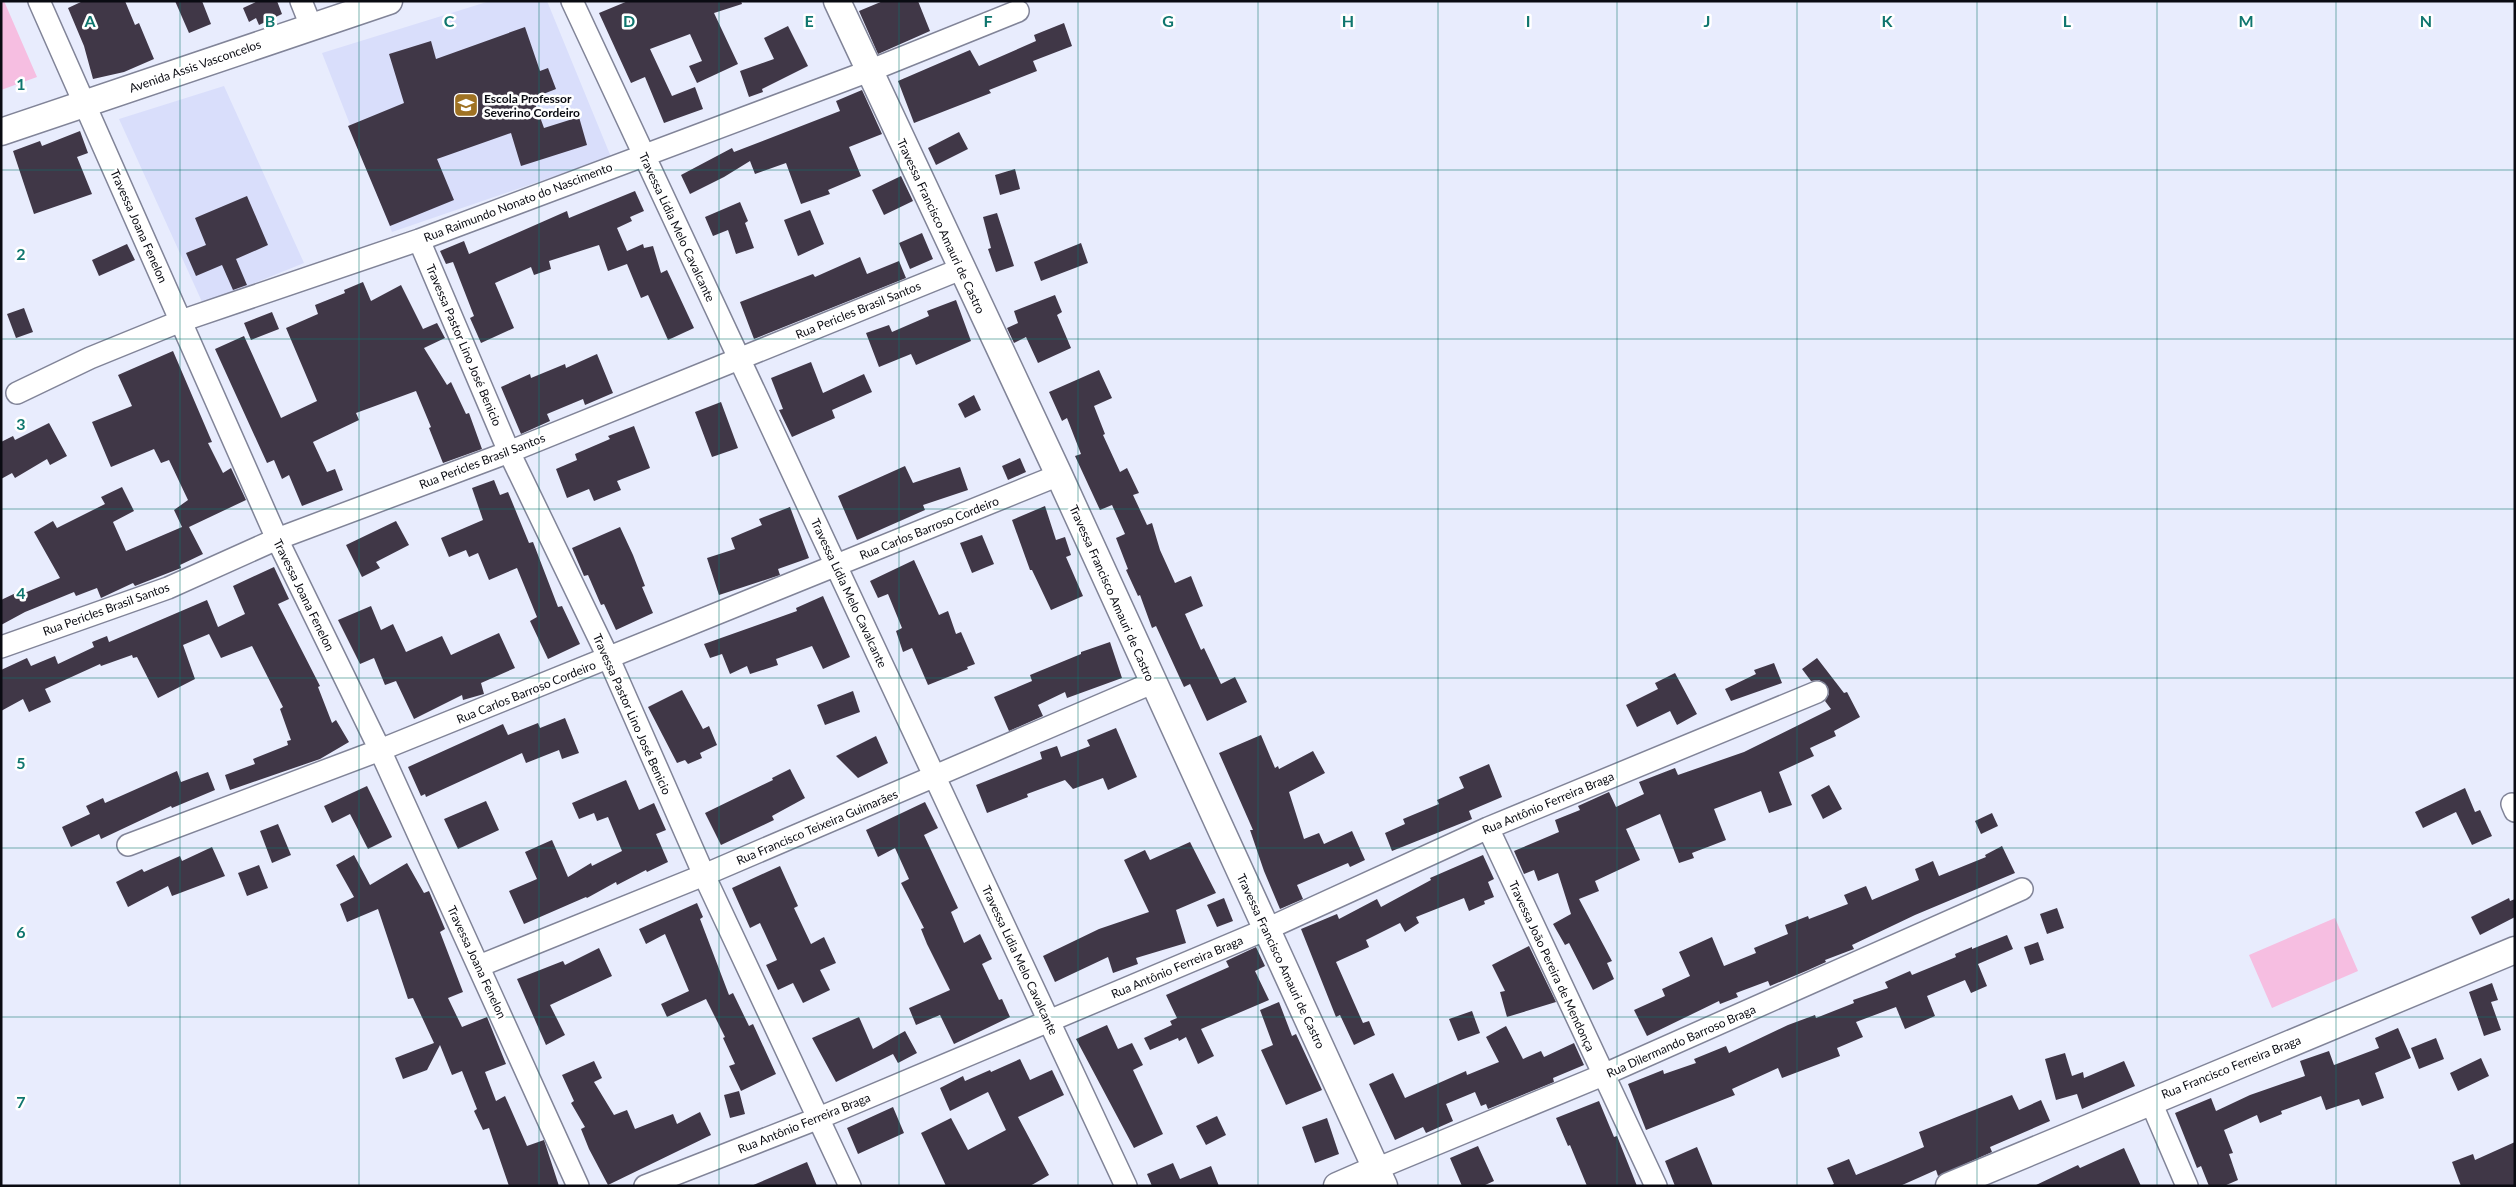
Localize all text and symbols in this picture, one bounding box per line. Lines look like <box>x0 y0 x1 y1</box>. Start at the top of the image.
text: A <box>83 11 96 30</box>
text: B <box>265 11 275 30</box>
text: C <box>444 11 455 30</box>
text: D <box>623 11 635 30</box>
text: E <box>804 11 814 30</box>
text: F <box>983 11 993 30</box>
text: G <box>1162 11 1174 30</box>
text: H <box>1342 11 1354 30</box>
text: I <box>1526 11 1530 30</box>
text: J <box>1704 11 1710 30</box>
text: K <box>1882 11 1894 30</box>
text: L <box>2063 11 2072 30</box>
text: M <box>2238 11 2254 30</box>
text: N <box>2420 11 2432 30</box>
street label: Avenida Assis Vasconcelos <box>127 36 263 96</box>
text: 1 <box>16 74 26 93</box>
place label: Escola Professor Severino Cordeiro <box>484 91 580 120</box>
school or university icon: Escola Professor Severino Cordeiro <box>453 92 479 118</box>
street label: Travessa Francisco Amauri de Castro <box>894 136 988 316</box>
street label: Travessa Lídia Melo Cavalcante <box>636 150 718 304</box>
street label: Rua Raimundo Nonato do Nascimento <box>422 159 615 245</box>
street label: Travessa Joana Fenelon <box>107 167 171 285</box>
text: 2 <box>16 244 26 263</box>
street label: Travessa Pastor Lino José Benicio <box>423 262 505 428</box>
street label: Rua Pericles Brasil Santos <box>793 278 923 342</box>
text: 3 <box>16 414 26 433</box>
street label: Rua Pericles Brasil Santos <box>417 430 547 492</box>
street label: Rua Carlos Barroso Cordeiro <box>857 493 1001 563</box>
street label: Travessa Francisco Amauri de Castro <box>1066 503 1158 684</box>
street label: Travessa Lídia Melo Cavalcante <box>808 516 890 670</box>
street label: Travessa Joana Fenelon <box>270 537 338 653</box>
street label: Rua Pericles Brasil Santos <box>41 579 171 639</box>
text: 4 <box>16 583 26 602</box>
street label: Travessa Pastor Lino José Benicio <box>590 631 674 797</box>
street label: Rua Carlos Barroso Cordeiro <box>454 657 598 727</box>
text: 5 <box>16 753 26 772</box>
street label: Rua Antônio Ferreira Braga <box>1480 768 1616 838</box>
street label: Rua Francisco Teixeira Guimarães <box>734 786 900 868</box>
street label: Travessa Francisco Amauri de Castro <box>1234 871 1328 1051</box>
street label: Travessa João Pereira de Mendonça <box>1506 878 1598 1054</box>
street label: Travessa Lídia Melo Cavalcante <box>979 883 1061 1037</box>
street label: Travessa Joana Fenelon <box>444 903 510 1021</box>
text: 6 <box>16 922 26 941</box>
street label: Rua Antônio Ferreira Braga <box>1109 932 1245 1002</box>
street label: Rua Dilermando Barroso Braga <box>1604 1001 1758 1081</box>
street label: Rua Francisco Ferreira Braga <box>2159 1032 2303 1102</box>
street label: Rua Antônio Ferreira Braga <box>736 1090 872 1156</box>
text: 7 <box>16 1092 26 1111</box>

